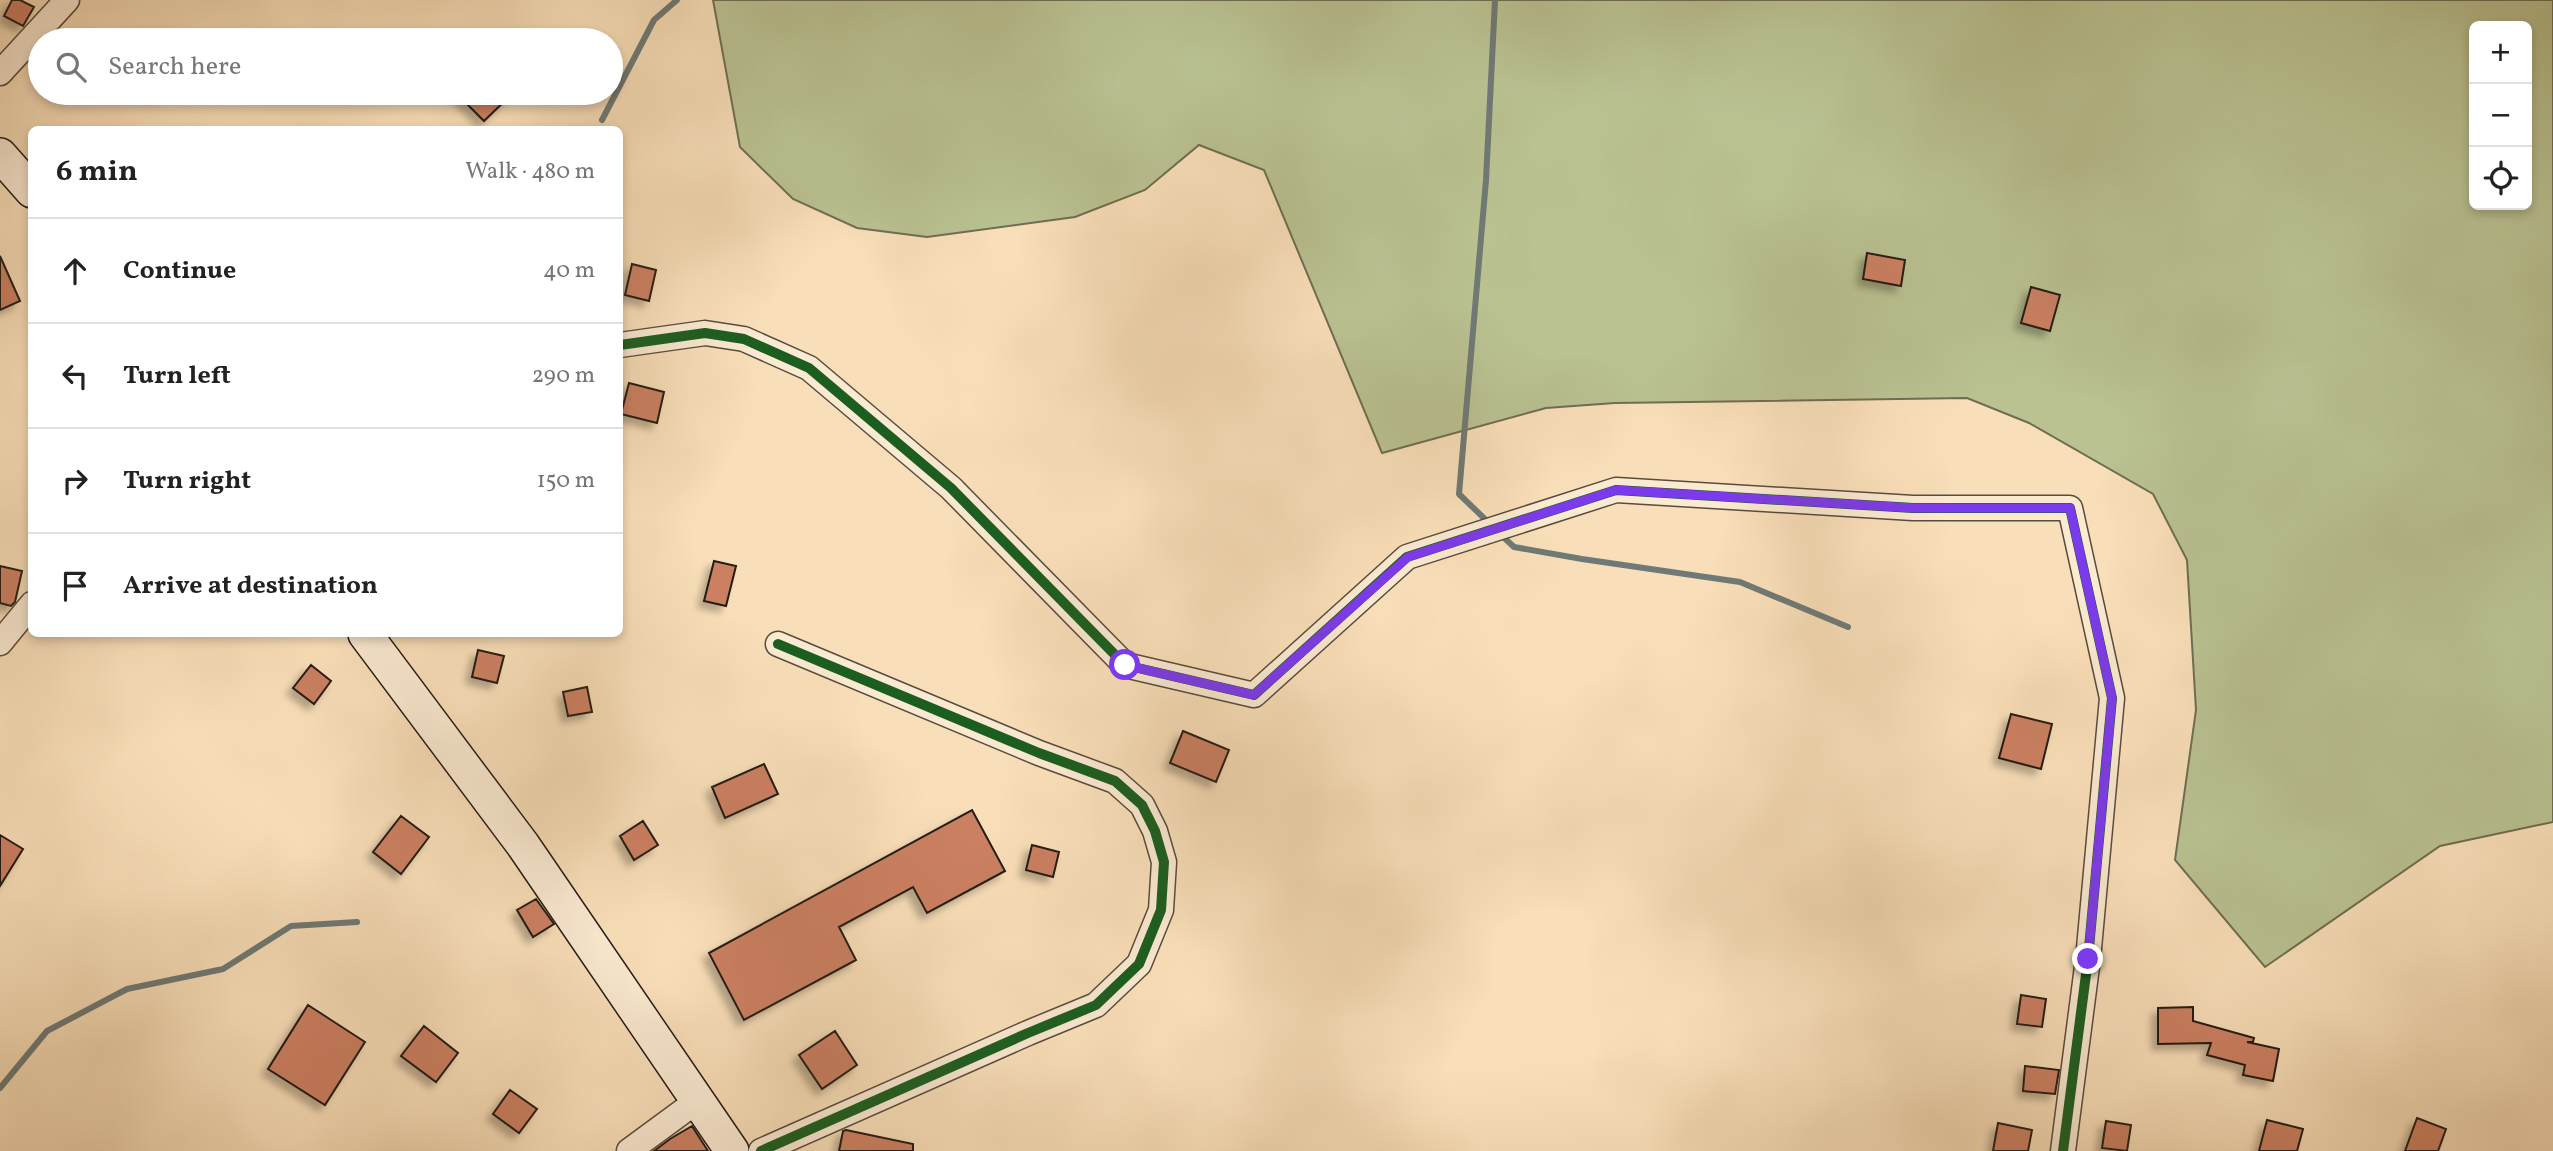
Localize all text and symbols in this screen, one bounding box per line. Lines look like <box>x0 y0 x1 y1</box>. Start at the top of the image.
map controls <box>2469 21 2532 210</box>
button: + <box>2469 21 2532 84</box>
search box <box>28 28 623 105</box>
icon: search <box>52 48 90 86</box>
text: Search here <box>108 49 241 85</box>
button: − <box>2469 84 2532 147</box>
button: locate <box>2469 147 2532 210</box>
text: 6 min <box>56 151 138 193</box>
text: Walk · 480 m <box>465 156 595 188</box>
icon: ahead <box>56 252 94 290</box>
text: Continue <box>123 253 236 289</box>
text: 40 m <box>543 255 595 287</box>
icon: left <box>56 357 94 395</box>
text: Turn left <box>123 358 231 394</box>
text: 290 m <box>532 360 595 392</box>
icon: right <box>56 462 94 500</box>
text: Turn right <box>123 463 251 499</box>
text: 150 m <box>537 465 595 497</box>
icon: arrive <box>56 567 94 605</box>
text: Arrive at destination <box>123 568 378 604</box>
route start <box>1109 649 1140 680</box>
route end <box>2072 943 2103 974</box>

